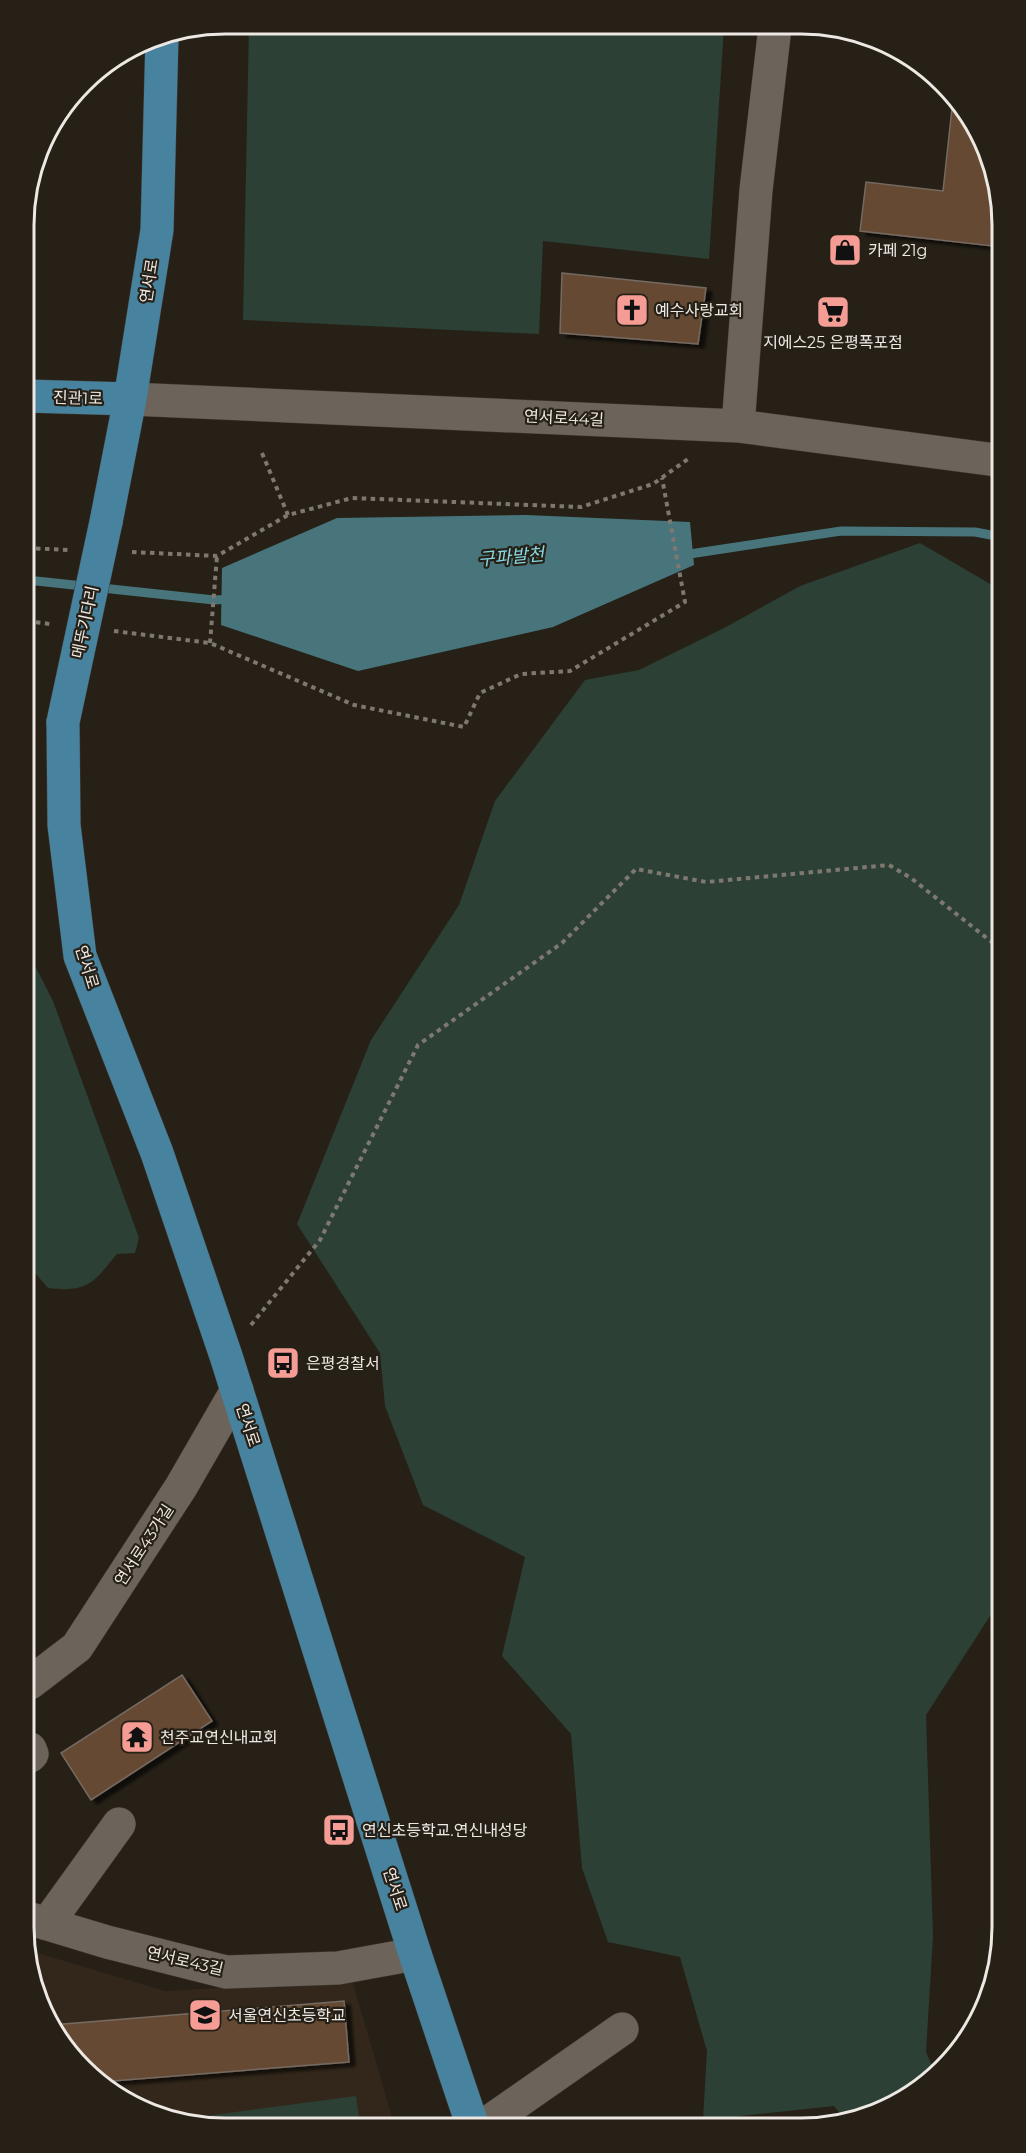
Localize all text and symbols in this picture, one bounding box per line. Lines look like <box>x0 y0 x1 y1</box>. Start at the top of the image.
shop icon: 카페 21g <box>827 232 863 268</box>
place label: 카페 21g <box>868 241 927 260</box>
street label: 연서로 <box>136 257 162 304</box>
church icon: 예수사랑교회 <box>614 292 650 328</box>
supermarket icon: 지에스25 은평폭포점 <box>815 294 851 330</box>
place label: 예수사랑교회 <box>655 301 743 320</box>
place label: 지에스25 은평폭포점 <box>763 333 903 352</box>
street label: 진관1로 <box>53 388 104 408</box>
street label: 연서로44길 <box>524 406 604 430</box>
water label: 구파발천 <box>477 543 547 571</box>
street label: 메뚜기다리 <box>68 584 102 660</box>
street label: 연서로 <box>71 943 103 991</box>
bus stop icon: 은평경찰서 <box>265 1345 301 1381</box>
place label: 은평경찰서 <box>306 1354 380 1373</box>
street label: 연서로 <box>232 1401 264 1449</box>
street label: 연서로43가길 <box>111 1501 177 1589</box>
temple icon: 천주교연신내교회 <box>119 1719 155 1755</box>
place label: 천주교연신내교회 <box>160 1728 278 1747</box>
bus stop icon: 연신초등학교.연신내성당 <box>321 1812 357 1848</box>
place label: 연신초등학교.연신내성당 <box>362 1821 528 1840</box>
street label: 연서로 <box>379 1865 411 1913</box>
street label: 연서로43길 <box>145 1943 225 1979</box>
school or university icon: 서울연신초등학교 <box>187 1997 223 2033</box>
place label: 서울연신초등학교 <box>228 2006 346 2025</box>

